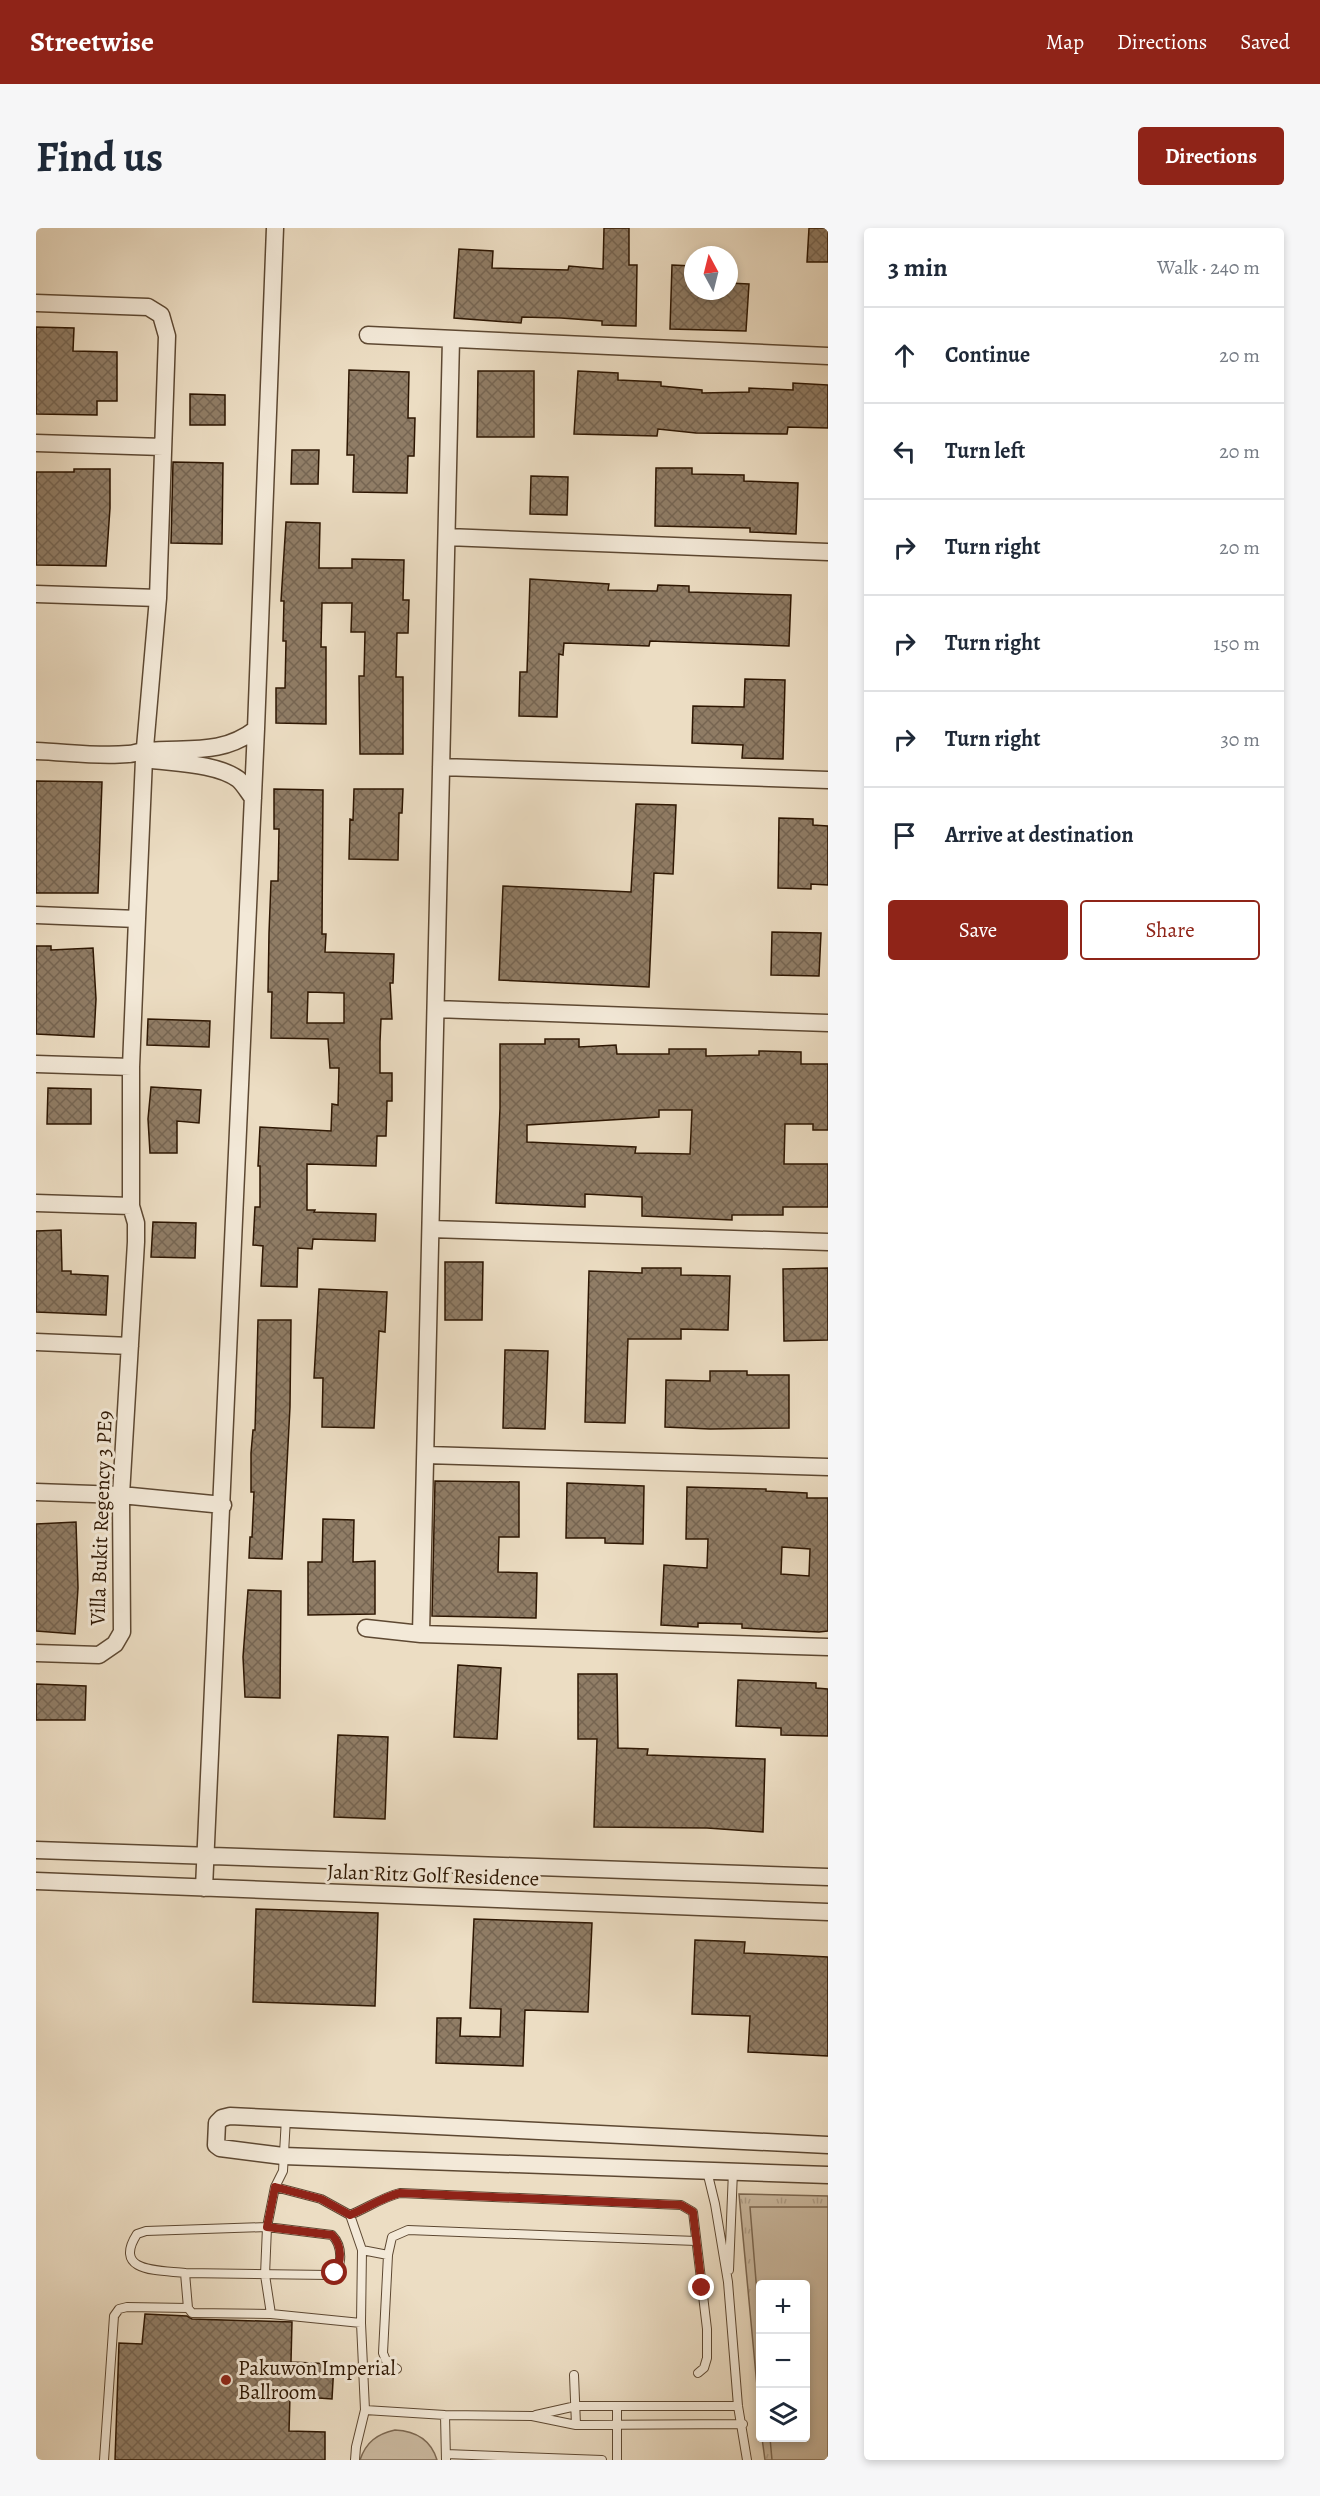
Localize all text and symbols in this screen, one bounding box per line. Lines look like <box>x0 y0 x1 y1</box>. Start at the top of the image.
text: Streetwise <box>30 23 154 61</box>
text: Map <box>1046 28 1084 56</box>
text: Directions <box>1117 28 1207 56</box>
text: Saved <box>1240 28 1290 56</box>
button: Directions <box>1138 127 1284 185</box>
text: Find us <box>36 128 163 185</box>
north arrow <box>684 246 738 300</box>
text: 3 min <box>888 250 948 285</box>
text: Walk · 240 m <box>1157 254 1260 281</box>
icon: ahead <box>888 339 921 372</box>
text: Continue <box>945 340 1030 370</box>
text: 20 m <box>1219 342 1260 369</box>
icon: left <box>888 435 921 468</box>
text: Turn left <box>945 436 1025 466</box>
text: 20 m <box>1219 438 1260 465</box>
icon: right <box>888 531 921 564</box>
text: Turn right <box>945 532 1041 562</box>
text: 20 m <box>1219 534 1260 561</box>
icon: right <box>888 627 921 660</box>
text: Turn right <box>945 628 1041 658</box>
text: 150 m <box>1213 630 1260 657</box>
icon: right <box>888 723 921 756</box>
text: Turn right <box>945 724 1041 754</box>
text: 30 m <box>1220 726 1260 753</box>
icon: arrive <box>888 819 921 852</box>
text: Arrive at destination <box>945 820 1134 850</box>
button: Save <box>888 900 1068 960</box>
button: Share <box>1080 900 1260 960</box>
street label: Villa Bukit Regency 3 PE9 <box>83 1410 119 1627</box>
street label: Jalan Ritz Golf Residence <box>326 1857 540 1893</box>
route start <box>321 2259 347 2285</box>
route end <box>688 2274 714 2300</box>
map controls <box>756 2280 810 2442</box>
button: + <box>756 2280 810 2334</box>
button: − <box>756 2334 810 2388</box>
place label: Pakuwon Imperial Ballroom <box>238 2354 396 2406</box>
marker: Pakuwon Imperial Ballroom <box>219 2373 233 2387</box>
button: layers <box>756 2388 810 2442</box>

